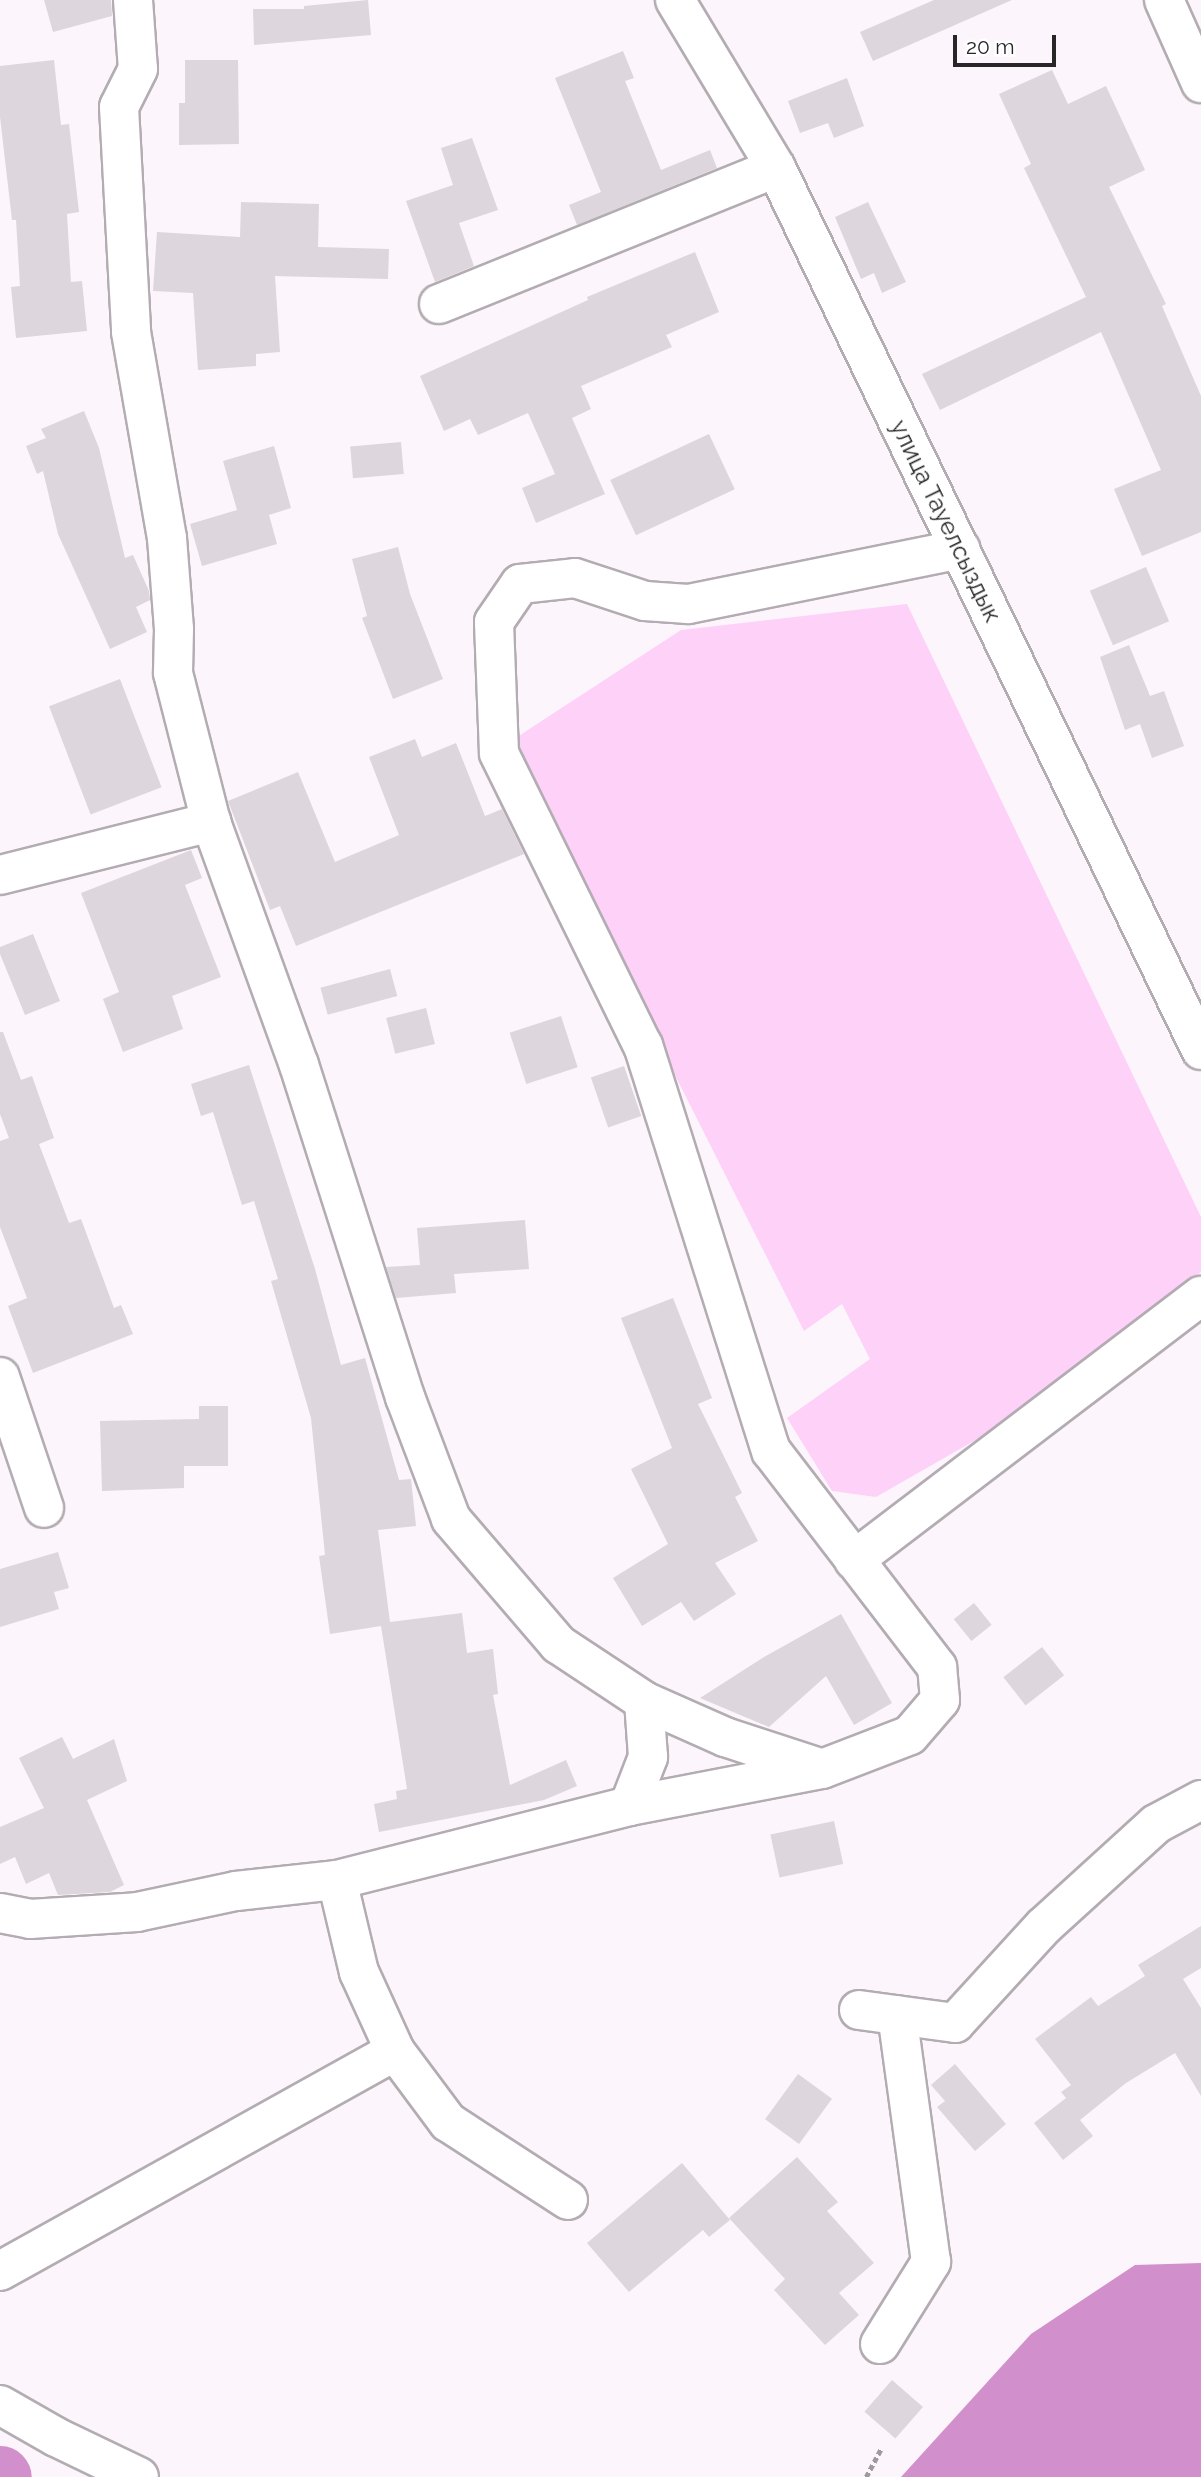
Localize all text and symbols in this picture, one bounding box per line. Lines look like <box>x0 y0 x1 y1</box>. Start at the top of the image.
scale bar <box>956 21 1059 65</box>
text: 20 m <box>966 34 1014 59</box>
street label: улица Тауелсыздык <box>884 415 1008 627</box>

